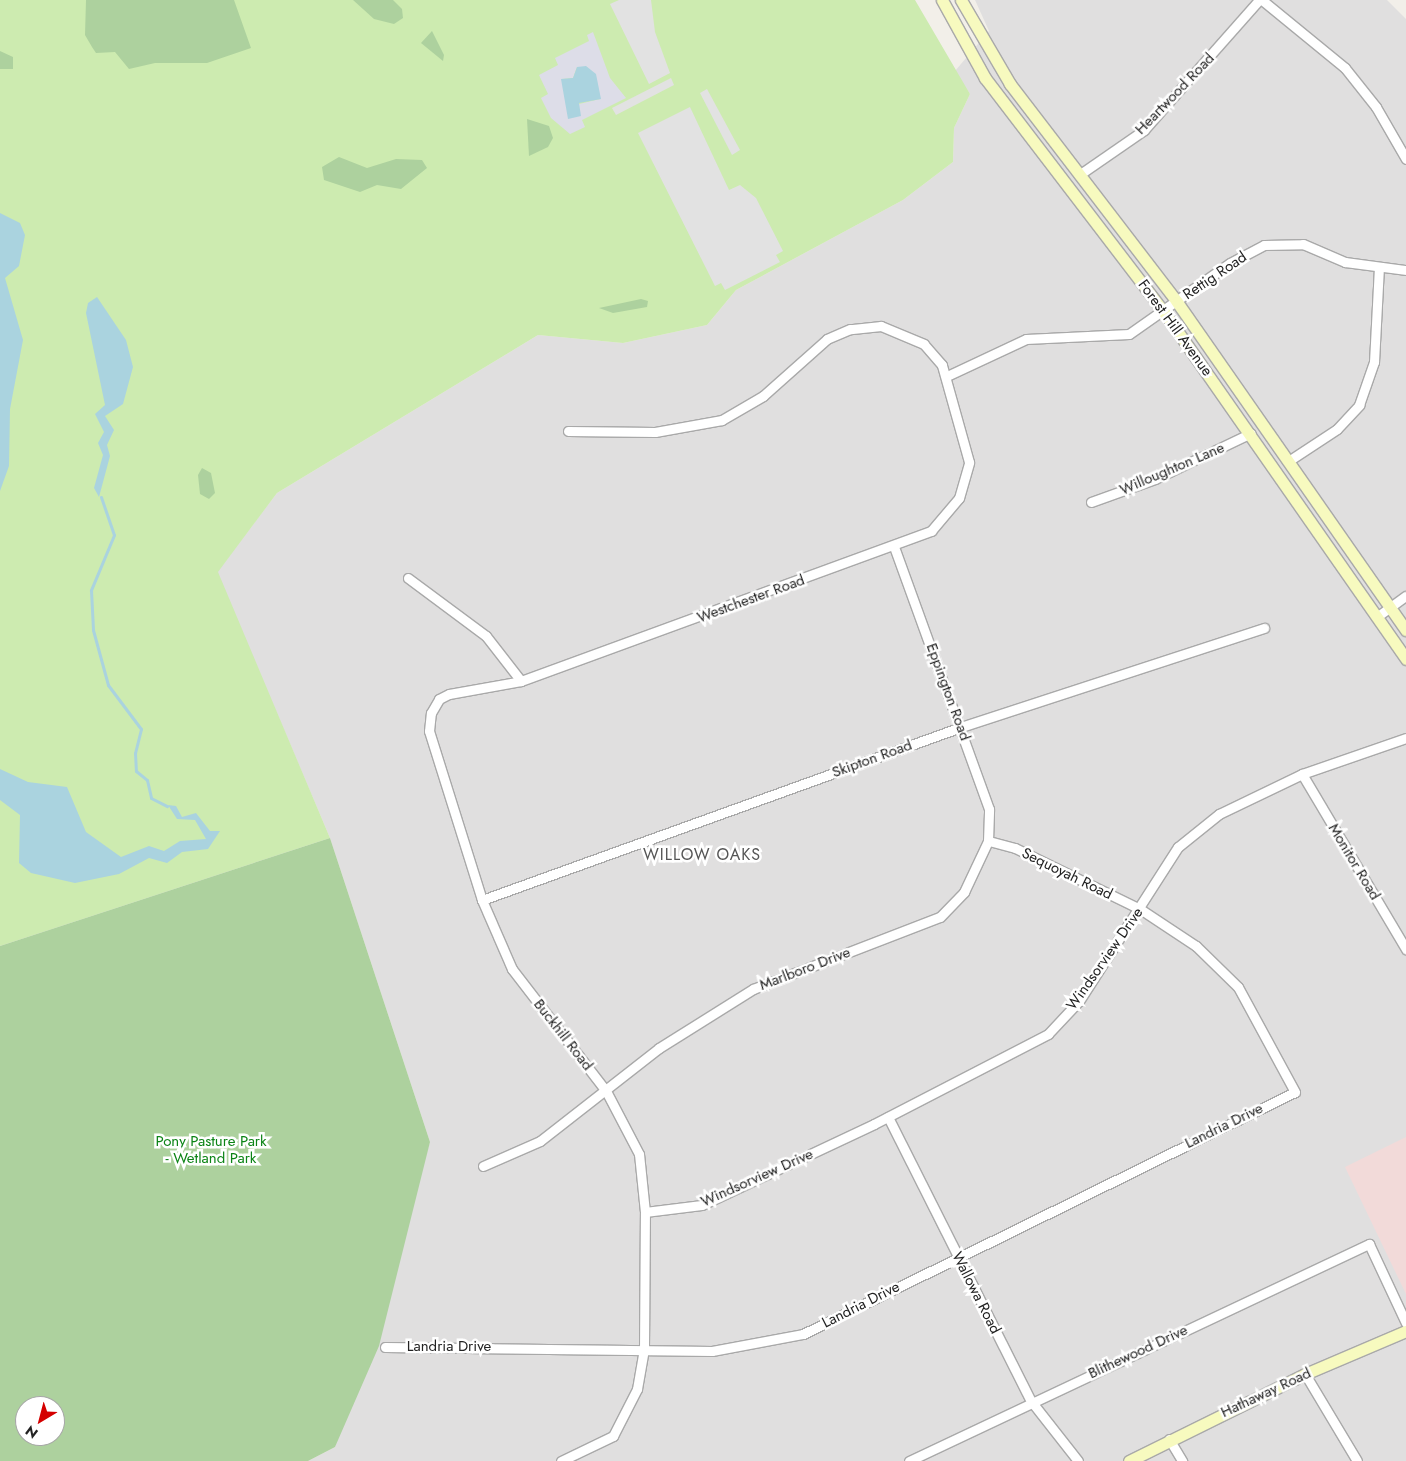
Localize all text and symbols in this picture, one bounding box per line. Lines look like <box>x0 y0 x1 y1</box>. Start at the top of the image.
street label: Heartwood Road <box>1132 50 1218 138</box>
street label: Rettig Road <box>1180 248 1250 304</box>
street label: Forest Hill Avenue <box>1134 276 1216 380</box>
street label: Willoughton Lane <box>1117 439 1227 499</box>
street label: Westchester Road <box>695 571 807 627</box>
street label: Eppington Road <box>922 641 974 743</box>
street label: Skipton Road <box>830 736 914 782</box>
street label: Monitor Road <box>1324 821 1384 903</box>
street label: Sequoyah Road <box>1019 844 1115 904</box>
district label: WILLOW OAKS <box>642 845 762 865</box>
street label: Windsorview Drive <box>1063 904 1147 1014</box>
street label: Marlboro Drive <box>757 943 853 995</box>
street label: Buckhill Road <box>530 996 596 1074</box>
street label: Landria Drive <box>1182 1099 1266 1153</box>
park label: Pony Pasture Park - Wetland Park <box>155 1132 267 1167</box>
street label: Windsorview Drive <box>698 1145 816 1211</box>
street label: Wallowa Road <box>948 1249 1004 1337</box>
street label: Landria Drive <box>819 1278 903 1332</box>
street label: Blithewood Drive <box>1086 1321 1190 1383</box>
street label: Landria Drive <box>407 1338 491 1356</box>
street label: Hathaway Road <box>1218 1364 1314 1422</box>
north arrow <box>15 1396 65 1446</box>
text: N <box>21 1421 42 1444</box>

